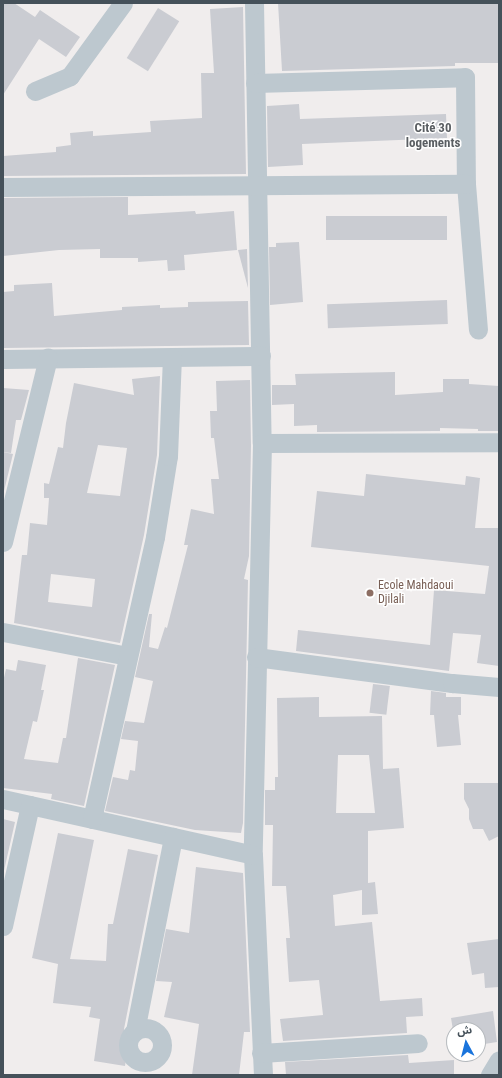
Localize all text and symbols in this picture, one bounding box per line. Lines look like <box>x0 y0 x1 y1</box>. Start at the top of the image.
district label: Cité 30 logements <box>406 121 460 152</box>
place label: Ecole Mahdaoui Djilali <box>378 579 453 607</box>
marker: Ecole Mahdaoui Djilali <box>365 588 375 598</box>
north arrow <box>446 1022 486 1062</box>
text: ش <box>456 1023 473 1038</box>

